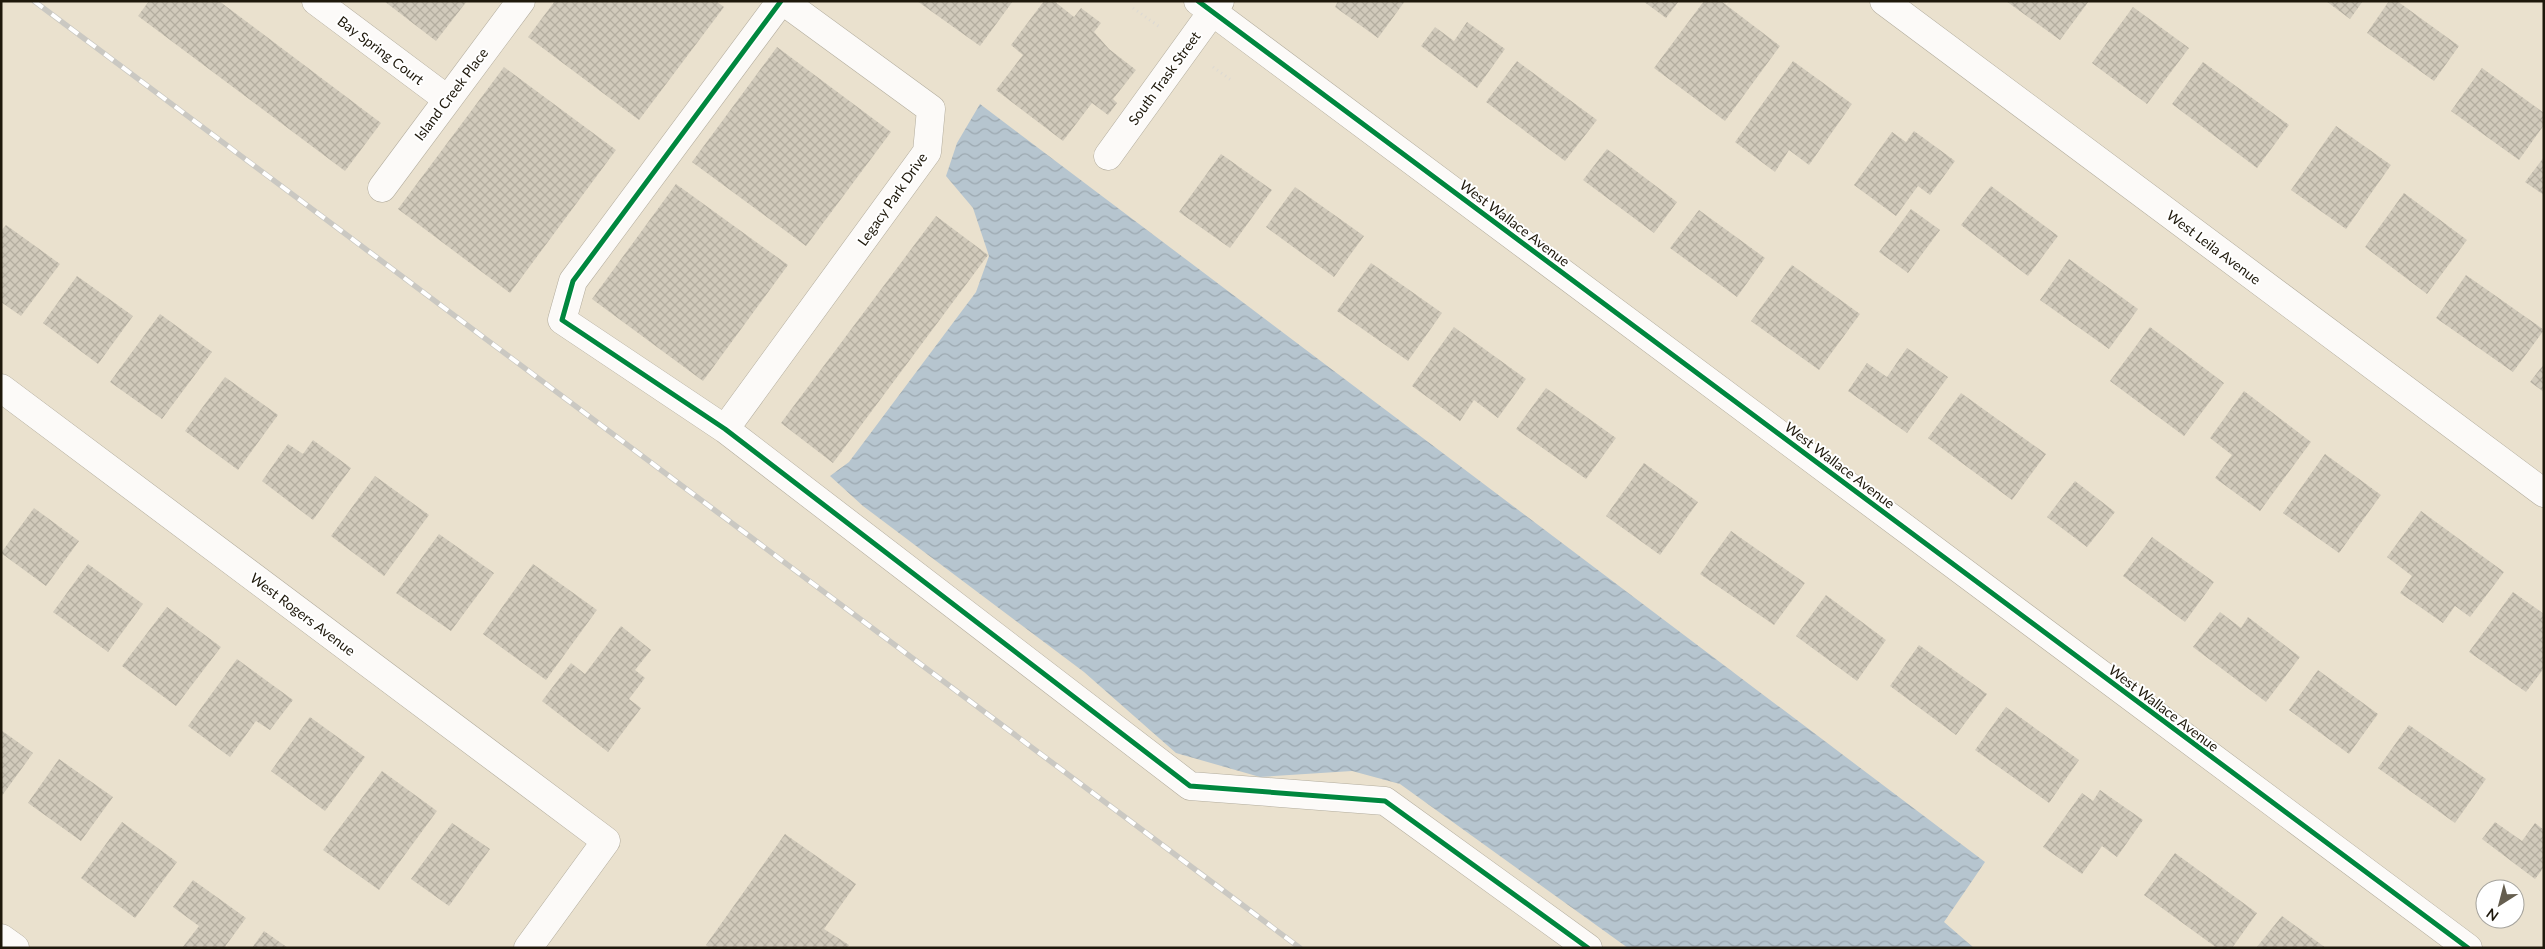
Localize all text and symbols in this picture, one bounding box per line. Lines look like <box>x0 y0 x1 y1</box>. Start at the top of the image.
street label: Bay Spring Court <box>334 12 428 88</box>
street label: South Trask Street <box>1124 28 1204 128</box>
street label: Island Creek Place <box>411 44 491 144</box>
street label: Legacy Park Drive <box>854 149 930 249</box>
street label: West Wallace Avenue <box>1457 176 1573 270</box>
street label: West Leila Avenue <box>2164 206 2264 288</box>
street label: West Wallace Avenue <box>1782 418 1898 512</box>
street label: West Rogers Avenue <box>247 569 359 659</box>
street label: West Wallace Avenue <box>2106 661 2222 755</box>
north arrow <box>2475 879 2525 929</box>
text: N <box>2483 905 2501 925</box>

